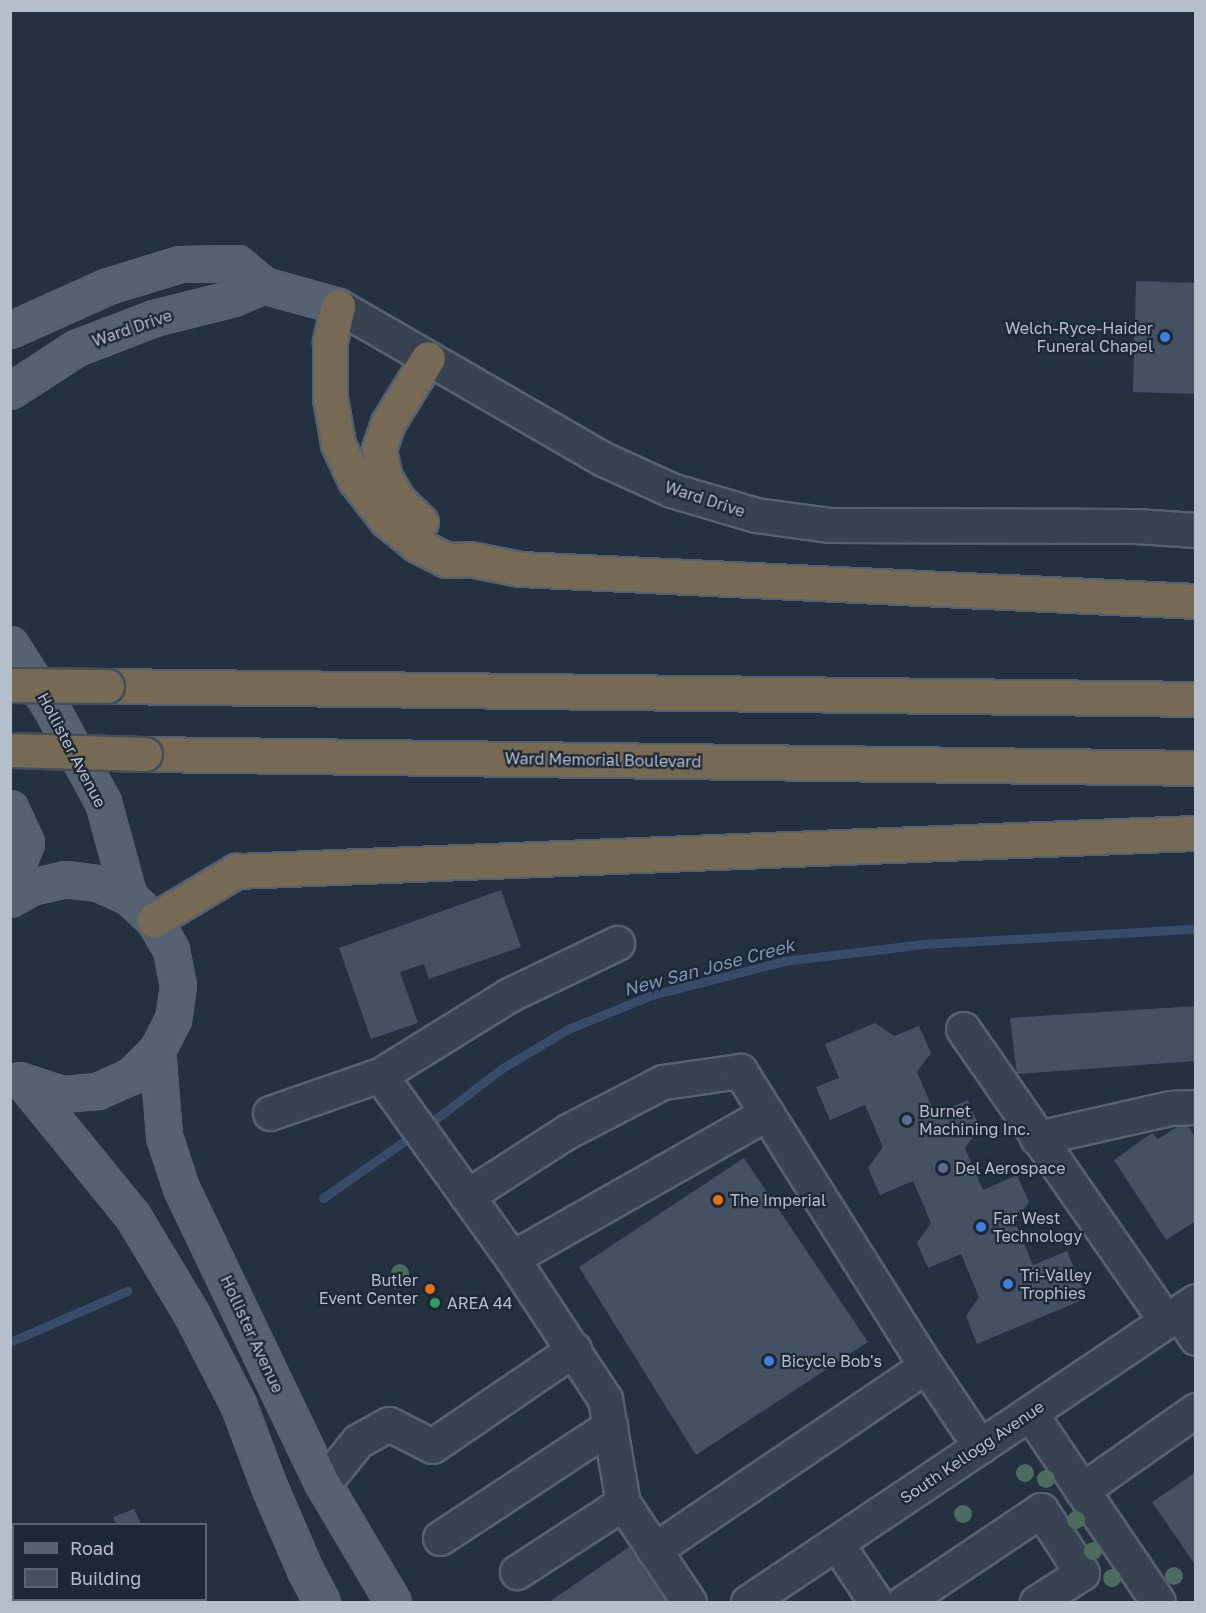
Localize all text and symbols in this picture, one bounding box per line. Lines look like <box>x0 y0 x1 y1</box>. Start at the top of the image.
street label: Ward Drive <box>89 305 175 351</box>
place label: Welch-Ryce-Haider Funeral Chapel <box>1005 318 1153 356</box>
marker: Welch-Ryce-Haider Funeral Chapel <box>1158 330 1172 344</box>
street label: Ward Drive <box>662 477 748 521</box>
street label: Hollister Avenue <box>34 689 110 811</box>
street label: Ward Memorial Boulevard <box>505 749 701 771</box>
water label: New San Jose Creek <box>621 934 797 1000</box>
place label: Burnet Machining Inc. <box>919 1101 1031 1139</box>
marker: Burnet Machining Inc. <box>900 1113 914 1127</box>
place label: Del Aerospace <box>955 1158 1065 1178</box>
marker: Del Aerospace <box>936 1161 950 1175</box>
place label: The Imperial <box>730 1190 826 1210</box>
marker: The Imperial <box>711 1193 725 1207</box>
place label: Far West Technology <box>993 1208 1082 1246</box>
marker: Far West Technology <box>974 1220 988 1234</box>
place label: Tri-Valley Trophies <box>1020 1265 1092 1303</box>
place label: Butler Event Center <box>319 1270 418 1308</box>
street label: Hollister Avenue <box>216 1272 288 1396</box>
marker: Tri-Valley Trophies <box>1001 1277 1015 1291</box>
marker: Butler Event Center <box>423 1282 437 1296</box>
place label: AREA 44 <box>447 1293 513 1313</box>
marker: AREA 44 <box>428 1296 442 1310</box>
place label: Bicycle Bob's <box>781 1351 882 1371</box>
marker: Bicycle Bob's <box>762 1354 776 1368</box>
street label: South Kellogg Avenue <box>896 1397 1048 1507</box>
legend <box>12 1523 207 1601</box>
text: Road <box>70 1537 114 1559</box>
text: Building <box>70 1567 141 1589</box>

